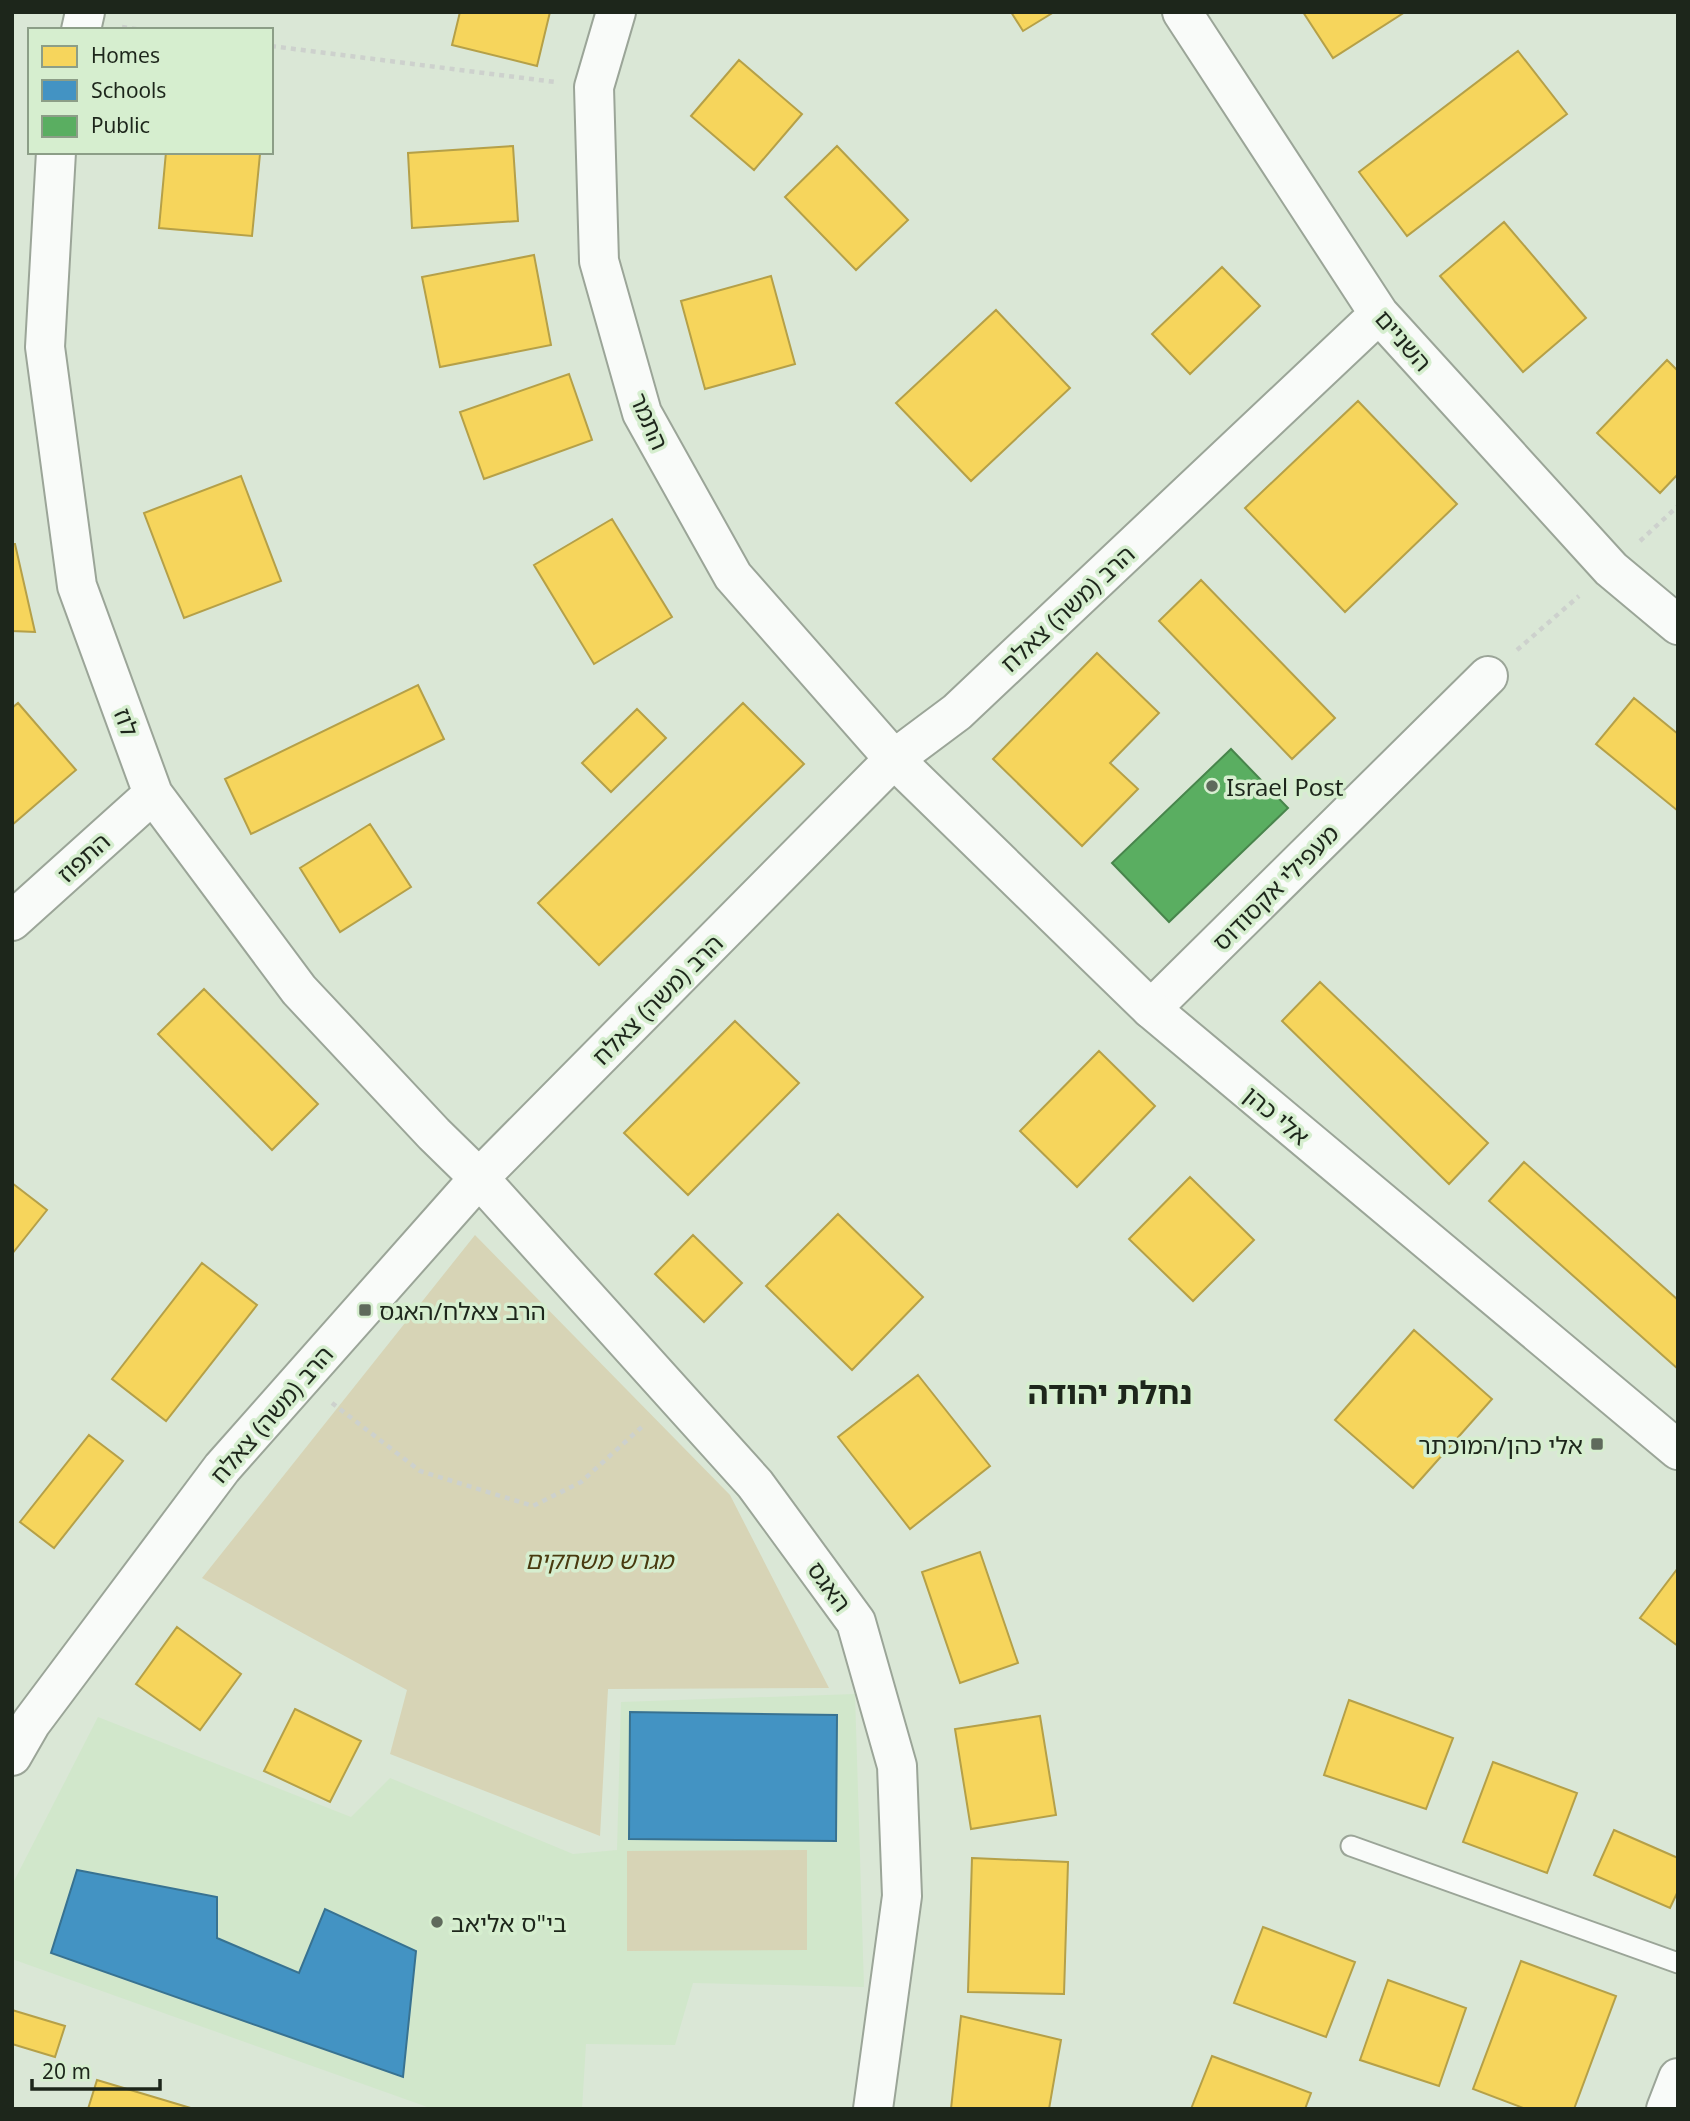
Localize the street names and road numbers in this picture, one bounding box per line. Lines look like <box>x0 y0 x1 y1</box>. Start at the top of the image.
street label: השניים <box>1368 302 1440 378</box>
street label: התמר <box>623 387 677 455</box>
street label: הרב (משה) צאלח <box>993 537 1141 679</box>
street label: לוז <box>107 703 147 741</box>
street label: מעפילי אקסודוס <box>1205 817 1345 957</box>
street label: התפוז <box>49 825 117 889</box>
street label: הרב (משה) צאלח <box>584 926 730 1072</box>
street label: אלי כהן <box>1237 1078 1317 1152</box>
street label: הרב (משה) צאלח <box>202 1338 340 1490</box>
street label: האגס <box>801 1554 859 1618</box>

